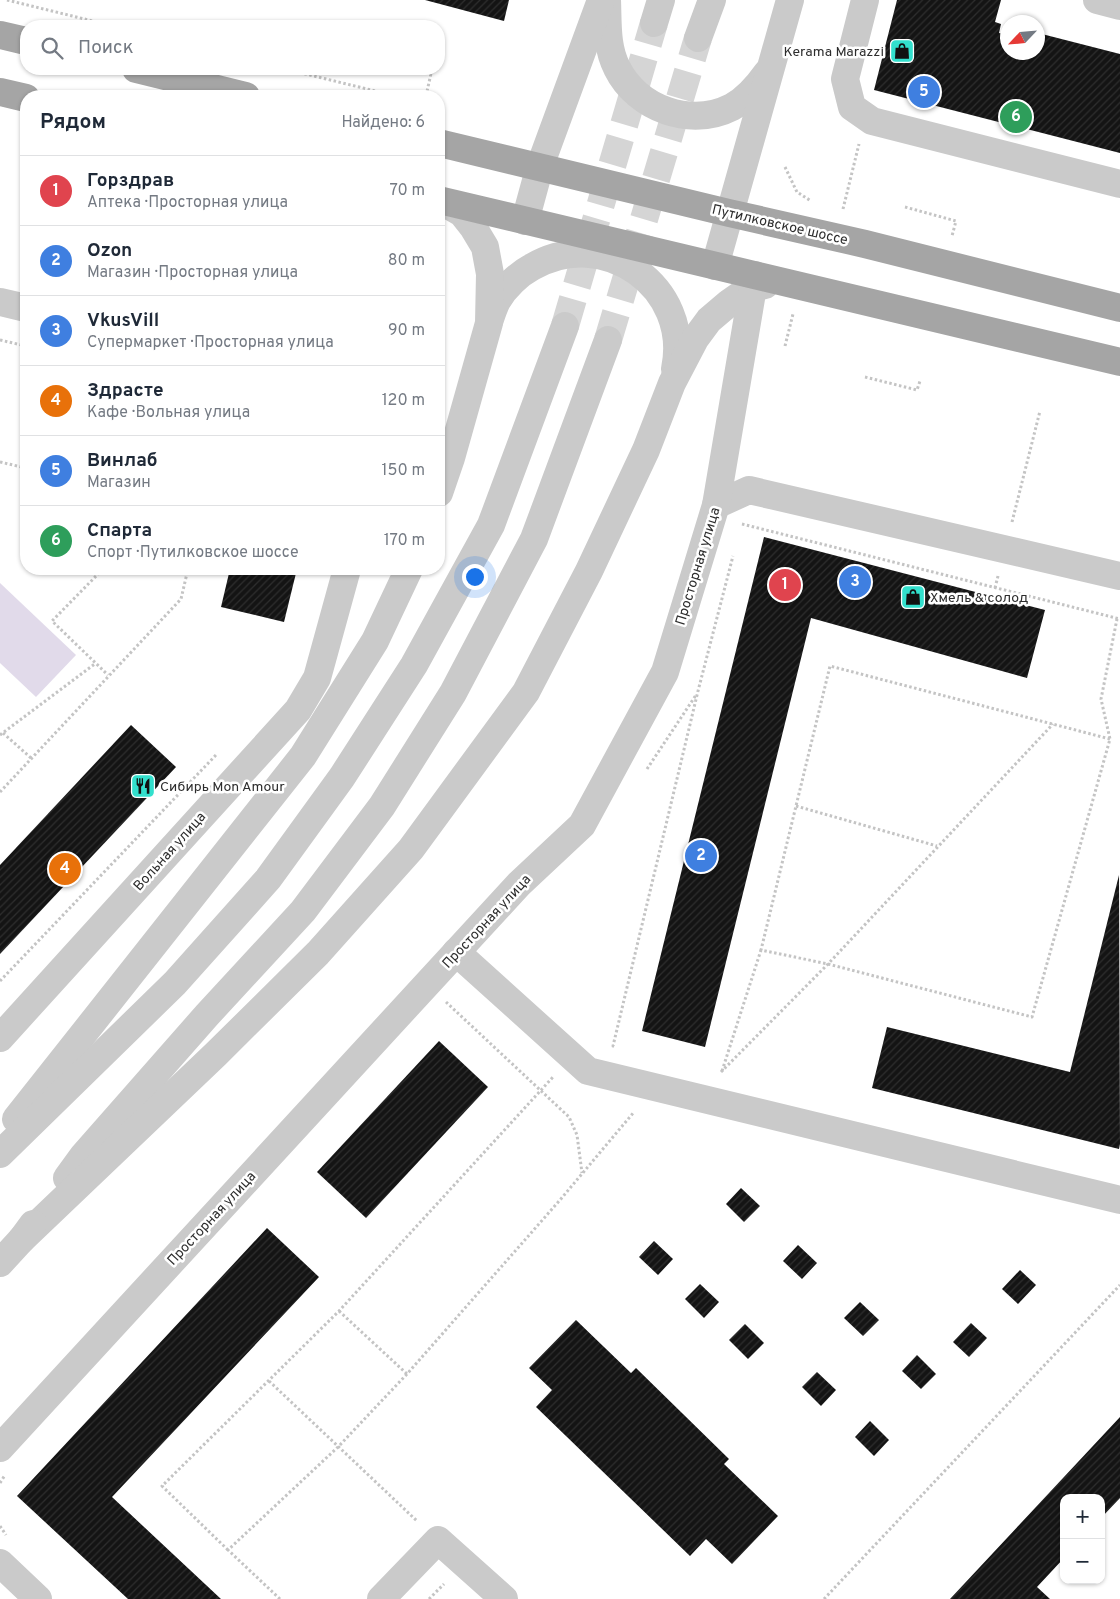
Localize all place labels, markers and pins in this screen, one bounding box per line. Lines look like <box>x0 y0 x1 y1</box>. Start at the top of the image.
shop icon: Kerama Marazzi <box>889 38 915 64</box>
place label: Kerama Marazzi <box>784 44 884 61</box>
pin: 5 <box>908 73 940 111</box>
pin: 6 <box>1000 98 1032 136</box>
pin: 3 <box>839 563 871 601</box>
pin: 1 <box>769 566 801 604</box>
shop icon: Хмель & солод <box>900 584 926 610</box>
place label: Хмель & солод <box>930 590 1028 607</box>
restaurant icon: Сибирь Mon Amour <box>130 773 156 799</box>
place label: Сибирь Mon Amour <box>160 779 285 796</box>
pin: 2 <box>685 837 717 875</box>
pin: 4 <box>49 850 81 888</box>

